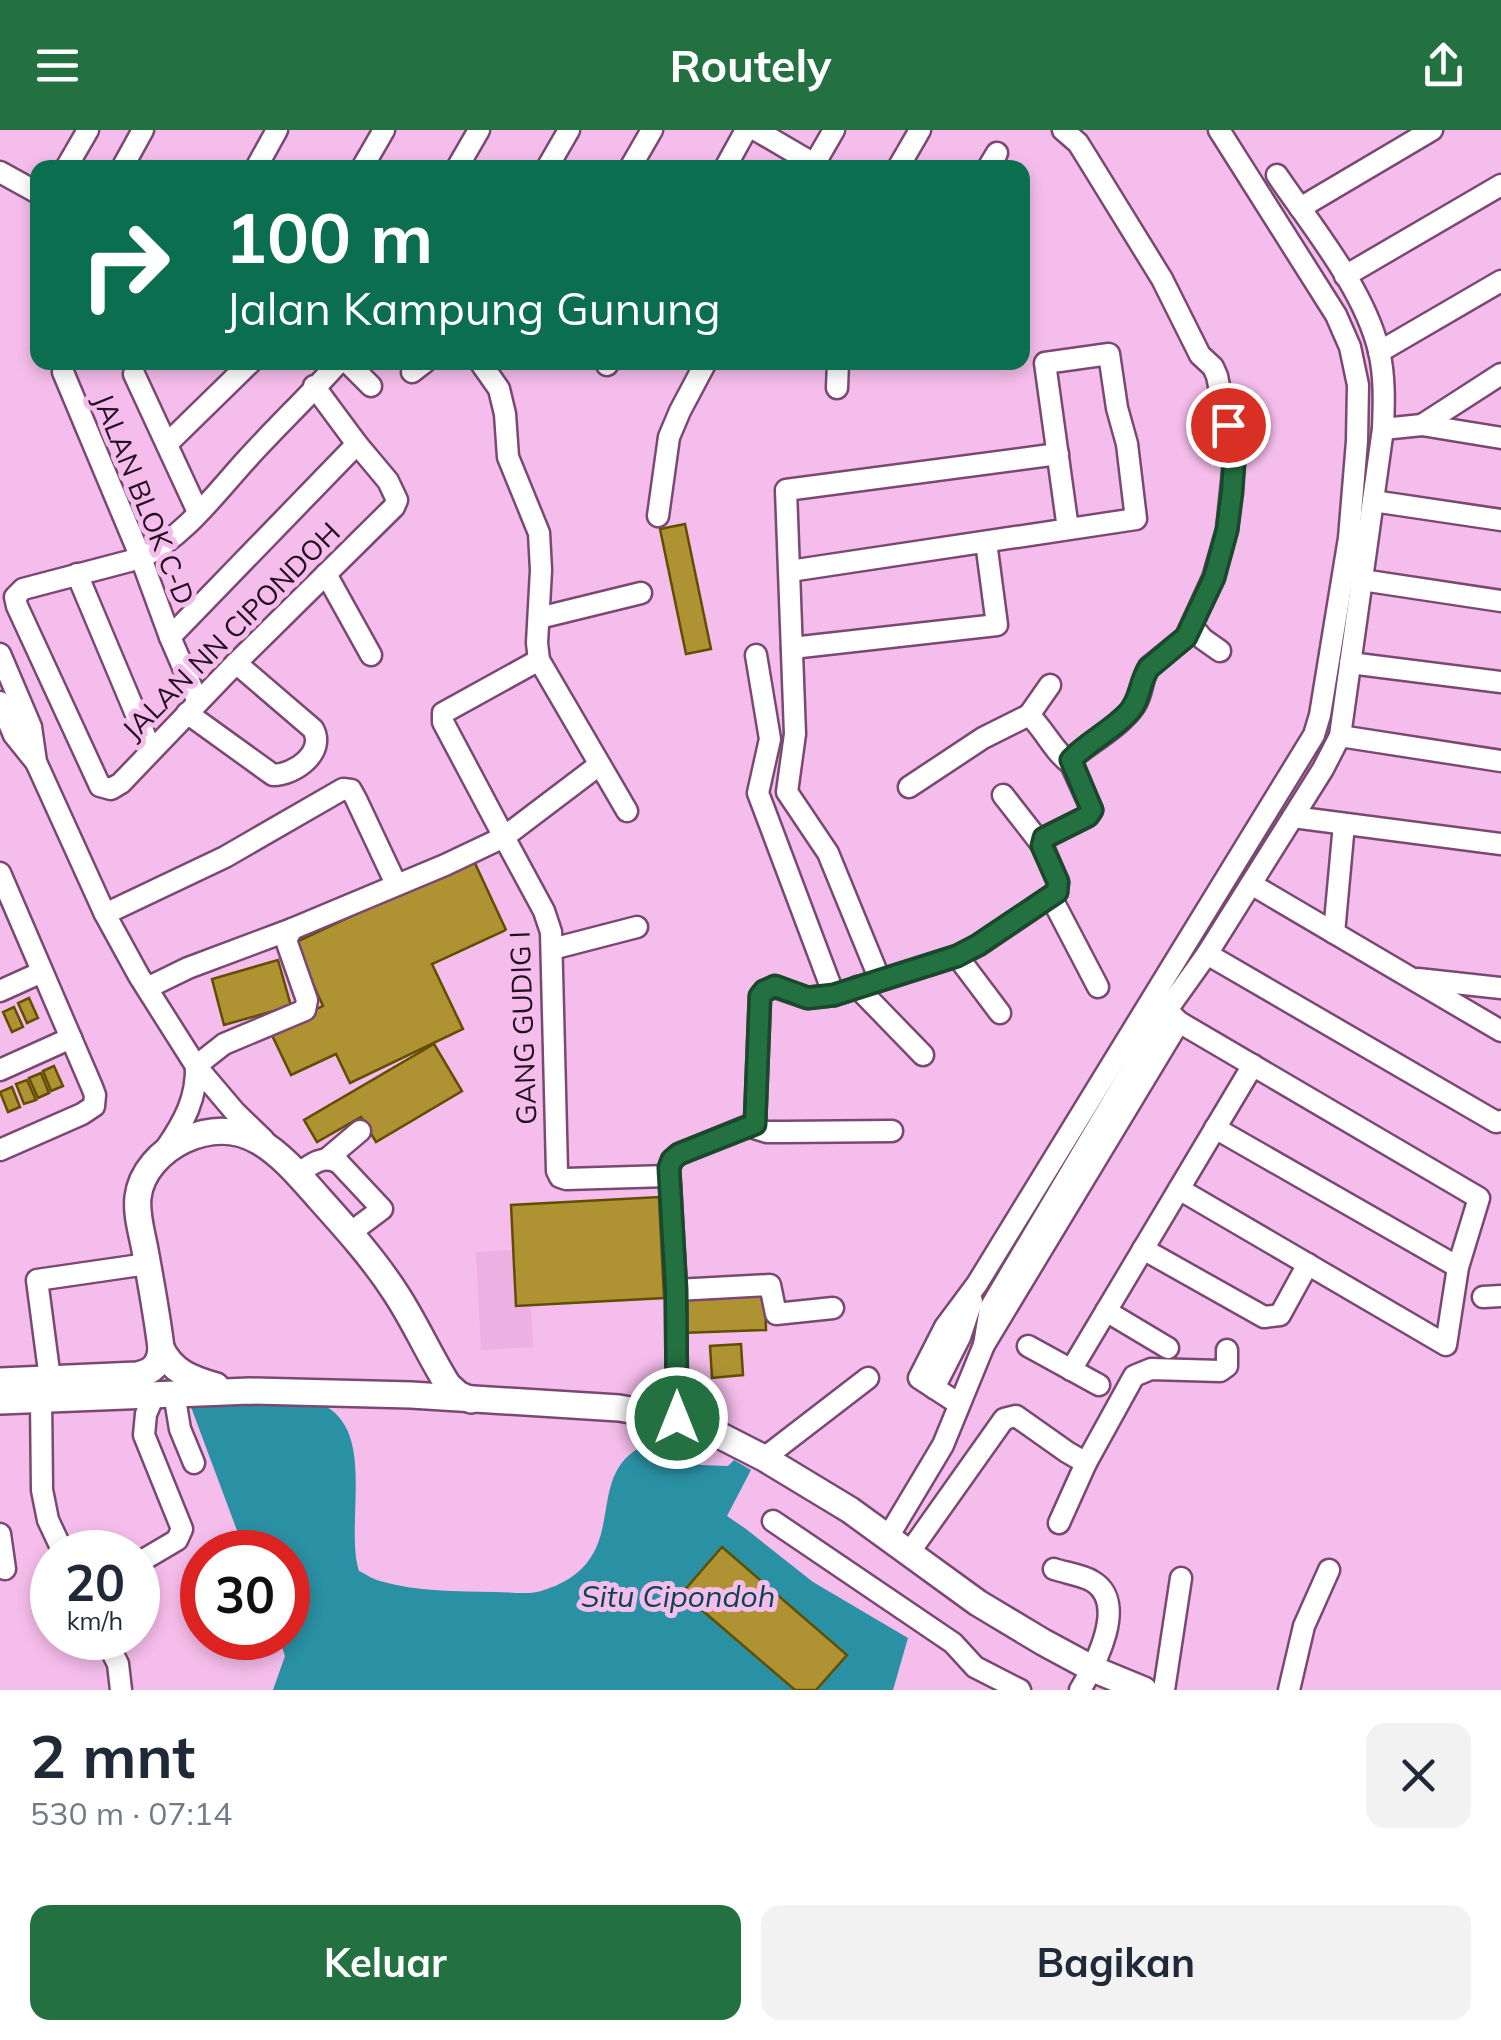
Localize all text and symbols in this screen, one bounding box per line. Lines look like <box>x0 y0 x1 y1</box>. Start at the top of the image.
text: Routely <box>669 37 832 93</box>
icon: menu <box>30 38 85 93</box>
icon: share <box>1416 38 1471 93</box>
text: 100 m <box>225 193 433 281</box>
icon: right <box>60 200 190 330</box>
text: Jalan Kampung Gunung <box>225 280 721 336</box>
pin <box>1186 383 1271 468</box>
street label: JALAN BLOK C-D <box>86 388 203 609</box>
icon: arrive <box>1201 398 1256 453</box>
street label: JALAN NN CIPONDOH <box>115 515 347 747</box>
street label: GANG GUDIG I <box>502 931 543 1125</box>
position arrow <box>625 1366 729 1470</box>
speed limit sign: 30 <box>180 1530 310 1660</box>
text: 20 <box>65 1551 125 1614</box>
water label: Situ Cipondoh <box>581 1577 775 1615</box>
text: km/h <box>67 1605 123 1636</box>
text: 2 mnt <box>30 1718 195 1793</box>
button: close <box>1366 1723 1471 1828</box>
text: 530 m · 07:14 <box>30 1793 232 1833</box>
button: Keluar <box>30 1905 741 2020</box>
button: Bagikan <box>761 1905 1471 2020</box>

